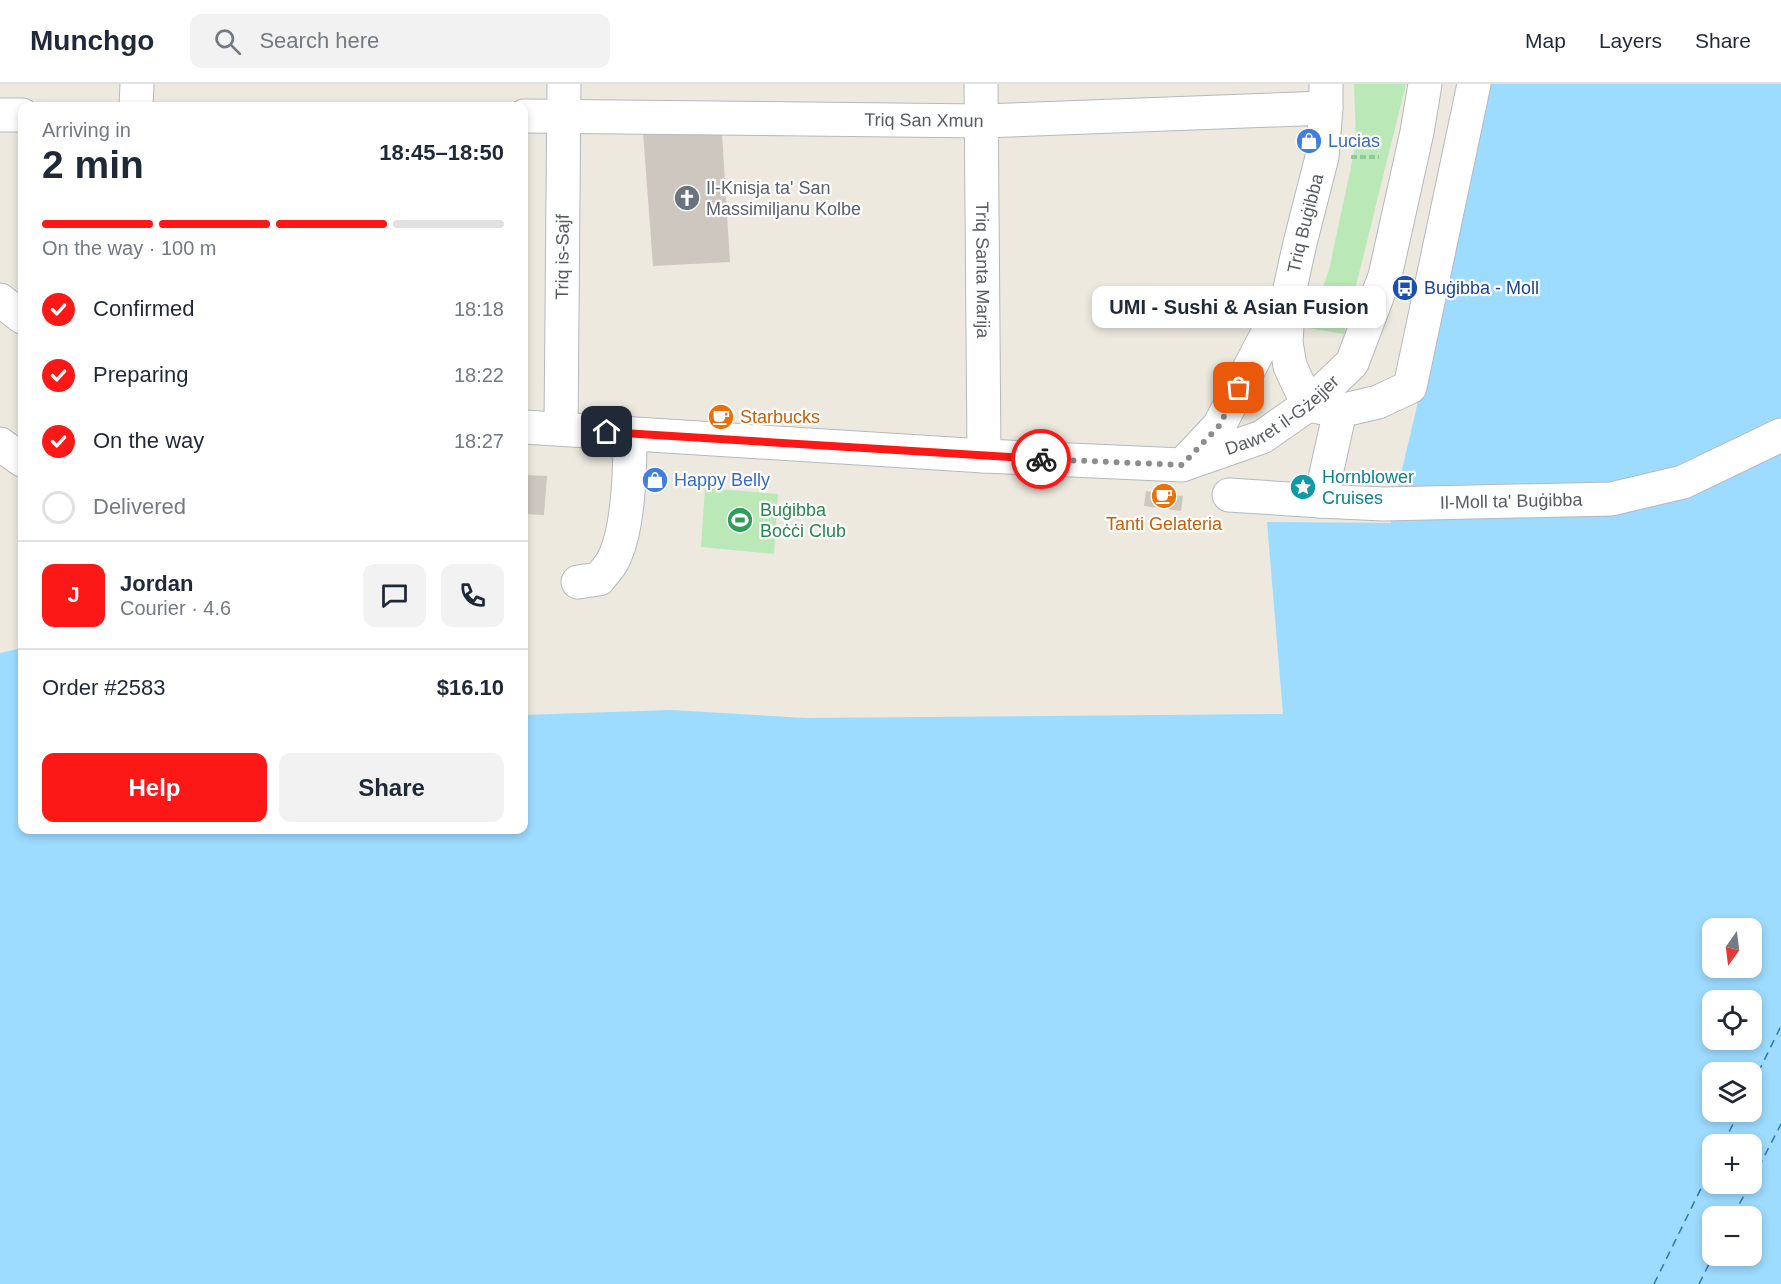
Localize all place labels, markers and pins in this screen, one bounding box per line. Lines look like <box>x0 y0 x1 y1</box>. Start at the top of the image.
shop icon: Lucias <box>1294 126 1324 156</box>
place label: Lucias <box>1328 131 1380 151</box>
place label: Il-Knisja ta' San Massimiljanu Kolbe <box>706 178 861 219</box>
church icon: Il-Knisja ta' San Massimiljanu Kolbe <box>672 183 702 213</box>
bus stop icon: Buġibba - Moll <box>1390 273 1420 303</box>
place label: Buġibba - Moll <box>1424 278 1539 298</box>
callout: UMI - Sushi & Asian Fusion <box>1092 286 1386 328</box>
pin <box>1213 362 1264 413</box>
cafe icon: Starbucks <box>706 402 736 432</box>
pin <box>581 406 632 457</box>
place label: Starbucks <box>740 407 820 427</box>
shop icon: Happy Belly <box>640 465 670 495</box>
place label: Hornblower Cruises <box>1322 467 1414 508</box>
place label: Happy Belly <box>674 470 770 490</box>
place icon: Hornblower Cruises <box>1288 472 1318 502</box>
cafe icon: Tanti Gelateria <box>1149 481 1179 511</box>
place label: Buġibba Boċċi Club <box>760 500 846 541</box>
sports icon: Buġibba Boċċi Club <box>725 505 755 535</box>
place label: Tanti Gelateria <box>1106 514 1223 534</box>

